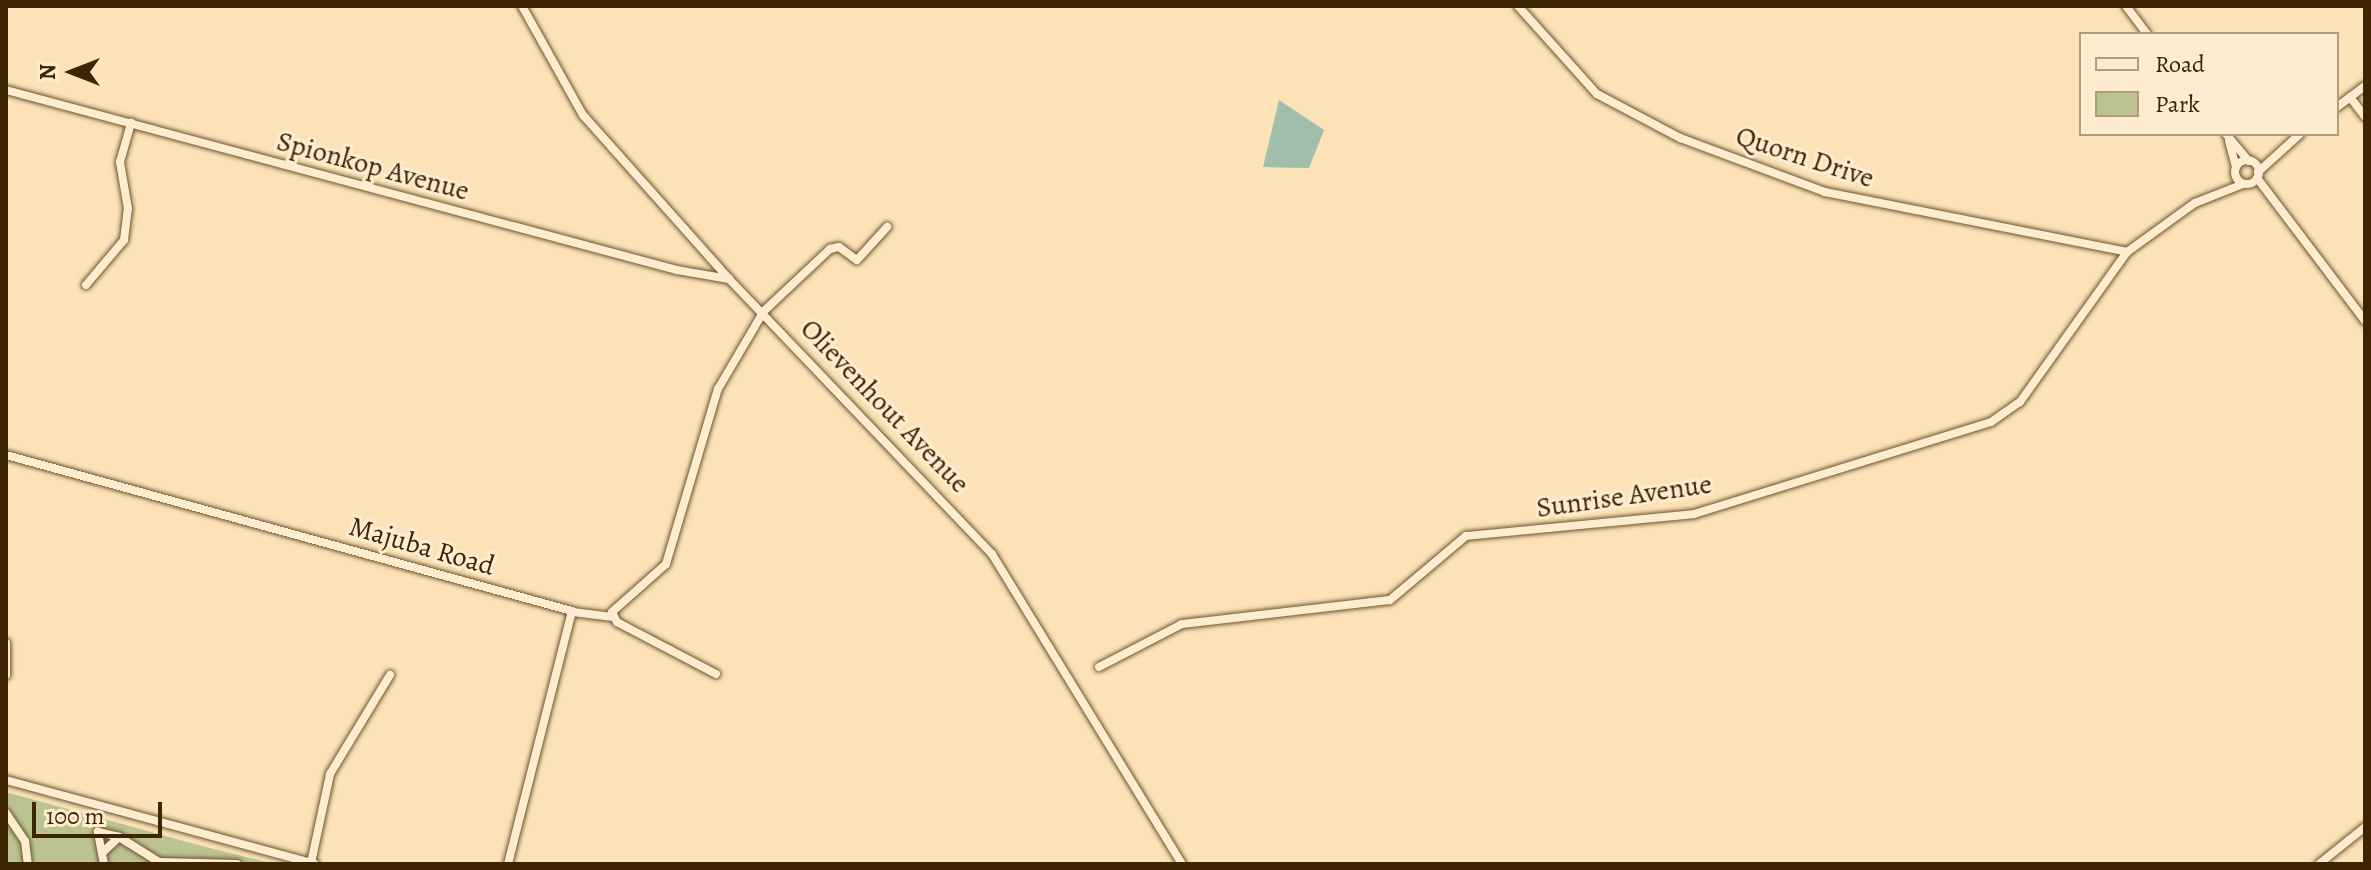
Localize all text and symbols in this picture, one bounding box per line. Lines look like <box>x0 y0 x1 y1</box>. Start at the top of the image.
north arrow <box>32 32 112 112</box>
legend <box>2079 32 2339 136</box>
text: Road <box>2155 48 2205 80</box>
text: N <box>33 64 63 80</box>
text: Park <box>2155 88 2200 120</box>
street label: Quorn Drive <box>1732 119 1878 195</box>
street label: Spionkop Avenue <box>273 124 473 208</box>
street label: Olievenhout Avenue <box>793 312 977 500</box>
street label: Sunrise Avenue <box>1534 467 1714 525</box>
street label: Majuba Road <box>345 509 499 583</box>
scale bar <box>36 786 166 836</box>
text: 100 m <box>46 800 105 832</box>

